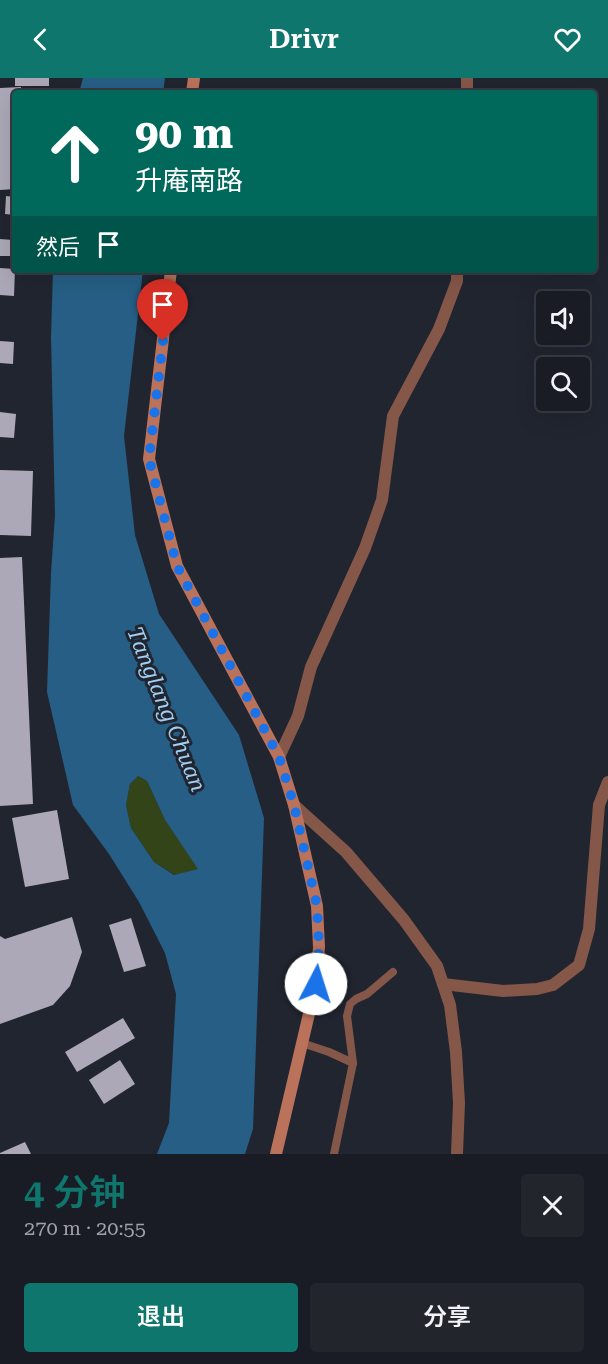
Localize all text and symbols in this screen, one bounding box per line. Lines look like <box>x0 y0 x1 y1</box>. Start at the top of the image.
icon: back <box>24 23 57 56</box>
text: Drivr <box>269 23 339 55</box>
icon: heart <box>551 23 584 56</box>
text: 90 m <box>135 109 233 158</box>
icon: ahead <box>36 114 114 192</box>
text: 升庵南路 <box>135 165 243 197</box>
icon: arrive <box>92 228 125 261</box>
text: 然后 <box>36 235 80 260</box>
pin <box>137 279 188 341</box>
icon: arrive <box>146 288 179 321</box>
map controls <box>536 291 590 411</box>
button: sound <box>536 291 590 345</box>
button: search <box>536 357 590 411</box>
water label: Tanglang Chuan <box>122 623 211 795</box>
position arrow <box>284 952 348 1016</box>
text: 4 分钟 <box>24 1172 125 1214</box>
button: close <box>521 1174 584 1237</box>
text: 270 m · 20:55 <box>24 1216 146 1240</box>
button: 退出 <box>24 1283 298 1352</box>
button: 分享 <box>310 1283 584 1352</box>

